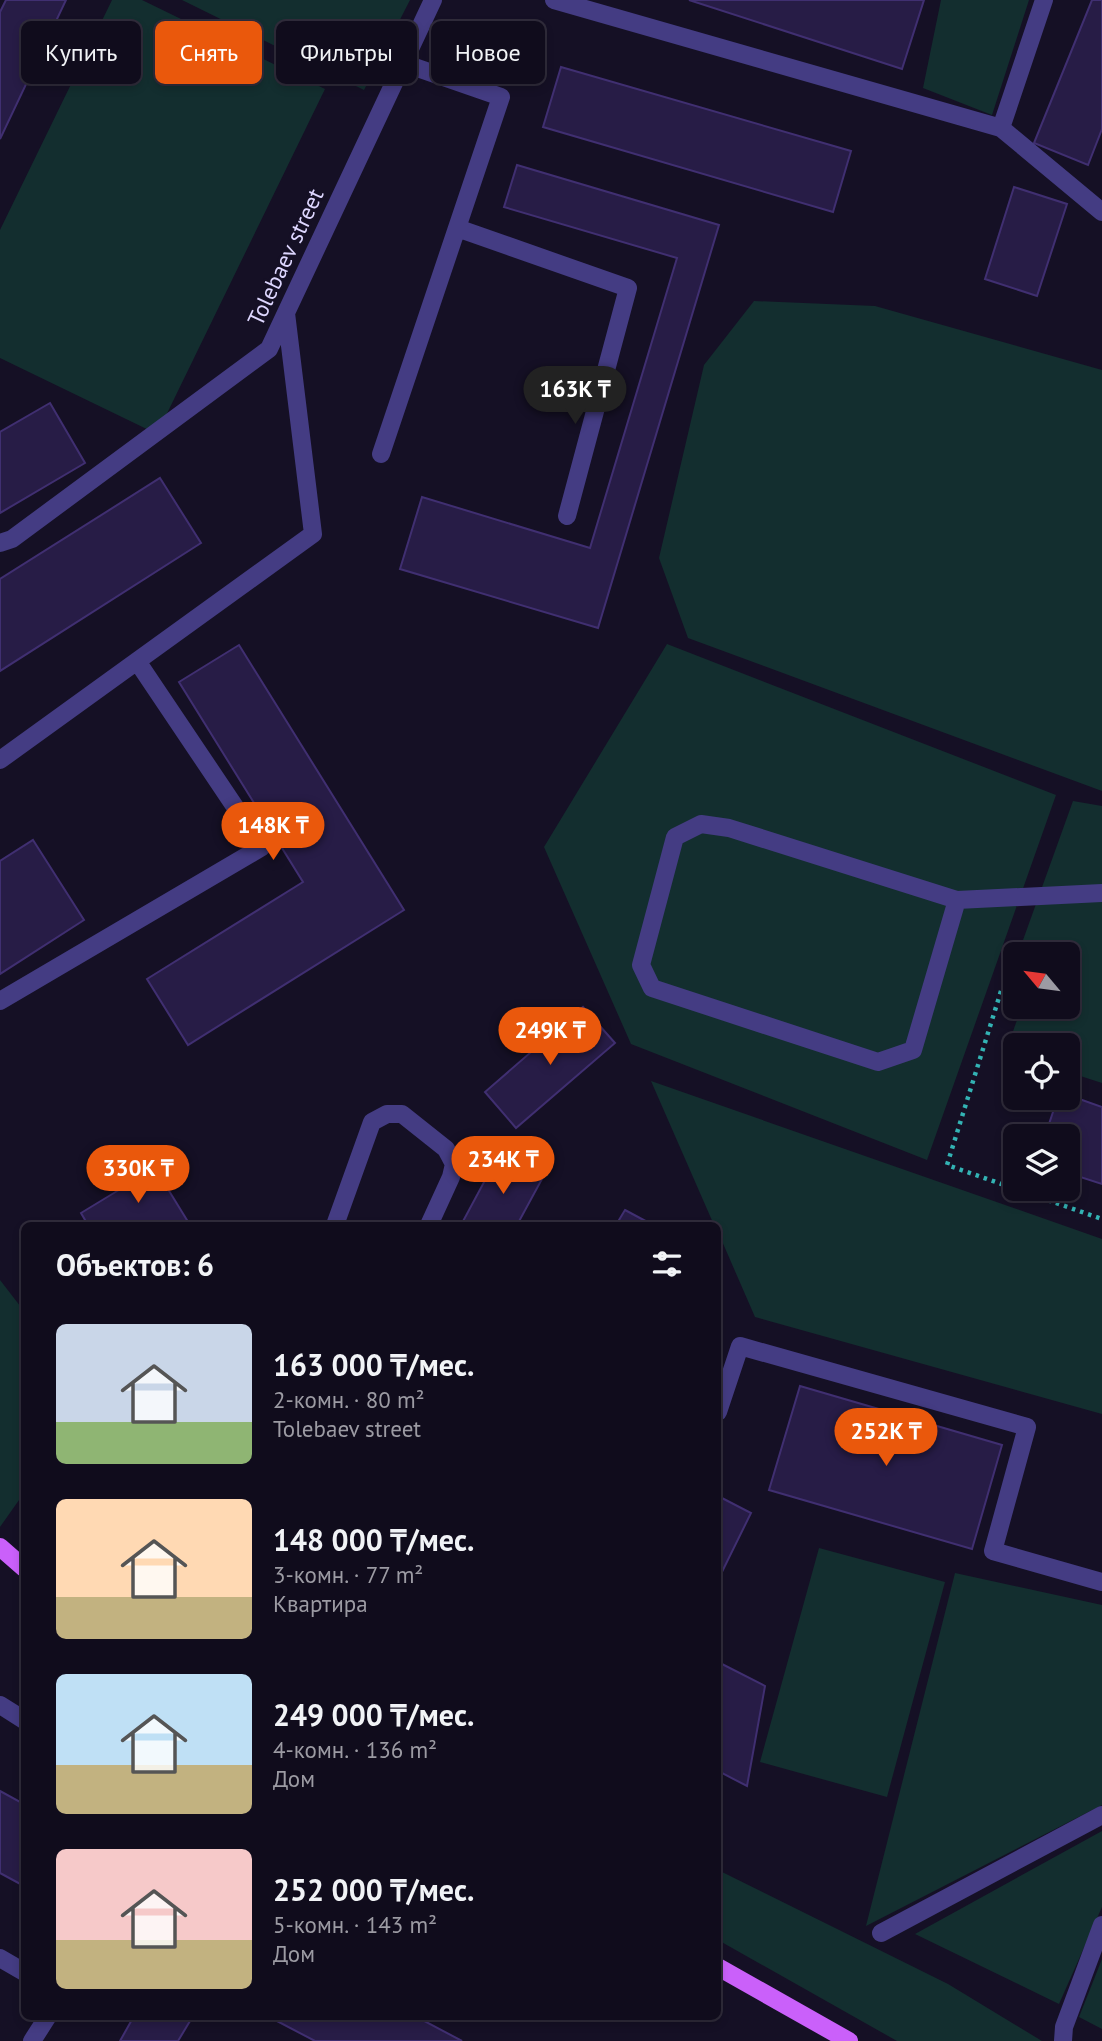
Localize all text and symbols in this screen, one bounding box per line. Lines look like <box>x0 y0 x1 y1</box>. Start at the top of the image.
chip: Купить <box>21 21 141 84</box>
chip: Снять <box>155 21 262 84</box>
chip: Фильтры <box>276 21 417 84</box>
chip: Новое <box>431 21 545 84</box>
street label: Tolebaev street <box>241 184 330 330</box>
pin: 163K ₸ <box>518 366 632 426</box>
text: 163K ₸ <box>539 374 611 403</box>
pin: 148K ₸ <box>216 802 330 862</box>
text: 148K ₸ <box>237 810 309 839</box>
north arrow <box>1003 942 1080 1018</box>
map controls <box>1003 942 1080 1201</box>
pin: 249K ₸ <box>493 1007 607 1067</box>
text: 249K ₸ <box>514 1015 586 1044</box>
button: locate <box>1003 1033 1080 1110</box>
button: layers <box>1003 1124 1080 1201</box>
pin: 234K ₸ <box>446 1136 560 1196</box>
text: 234K ₸ <box>467 1144 539 1173</box>
pin: 330K ₸ <box>81 1146 195 1205</box>
text: 330K ₸ <box>102 1153 174 1182</box>
text: Объектов: 6 <box>56 1245 214 1284</box>
icon: filters <box>648 1245 686 1283</box>
text: 163 000 ₸/мес. <box>273 1345 474 1384</box>
icon: home <box>112 1352 196 1436</box>
text: 2-комн. · 80 m² <box>273 1385 425 1414</box>
pin: 252K ₸ <box>829 1408 943 1468</box>
text: Tolebaev street <box>273 1414 421 1443</box>
text: 252K ₸ <box>850 1416 922 1445</box>
text: 148 000 ₸/мес. <box>273 1520 474 1559</box>
icon: home <box>112 1527 196 1611</box>
text: 3-комн. · 77 m² <box>273 1560 423 1589</box>
text: Квартира <box>273 1589 368 1618</box>
text: 249 000 ₸/мес. <box>273 1695 474 1734</box>
icon: home <box>112 1702 196 1786</box>
text: 4-комн. · 136 m² <box>273 1735 437 1764</box>
text: Дом <box>273 1764 315 1793</box>
text: 252 000 ₸/мес. <box>273 1870 474 1909</box>
icon: home <box>112 1877 196 1961</box>
text: 5-комн. · 143 m² <box>273 1910 437 1939</box>
text: Дом <box>273 1939 315 1968</box>

